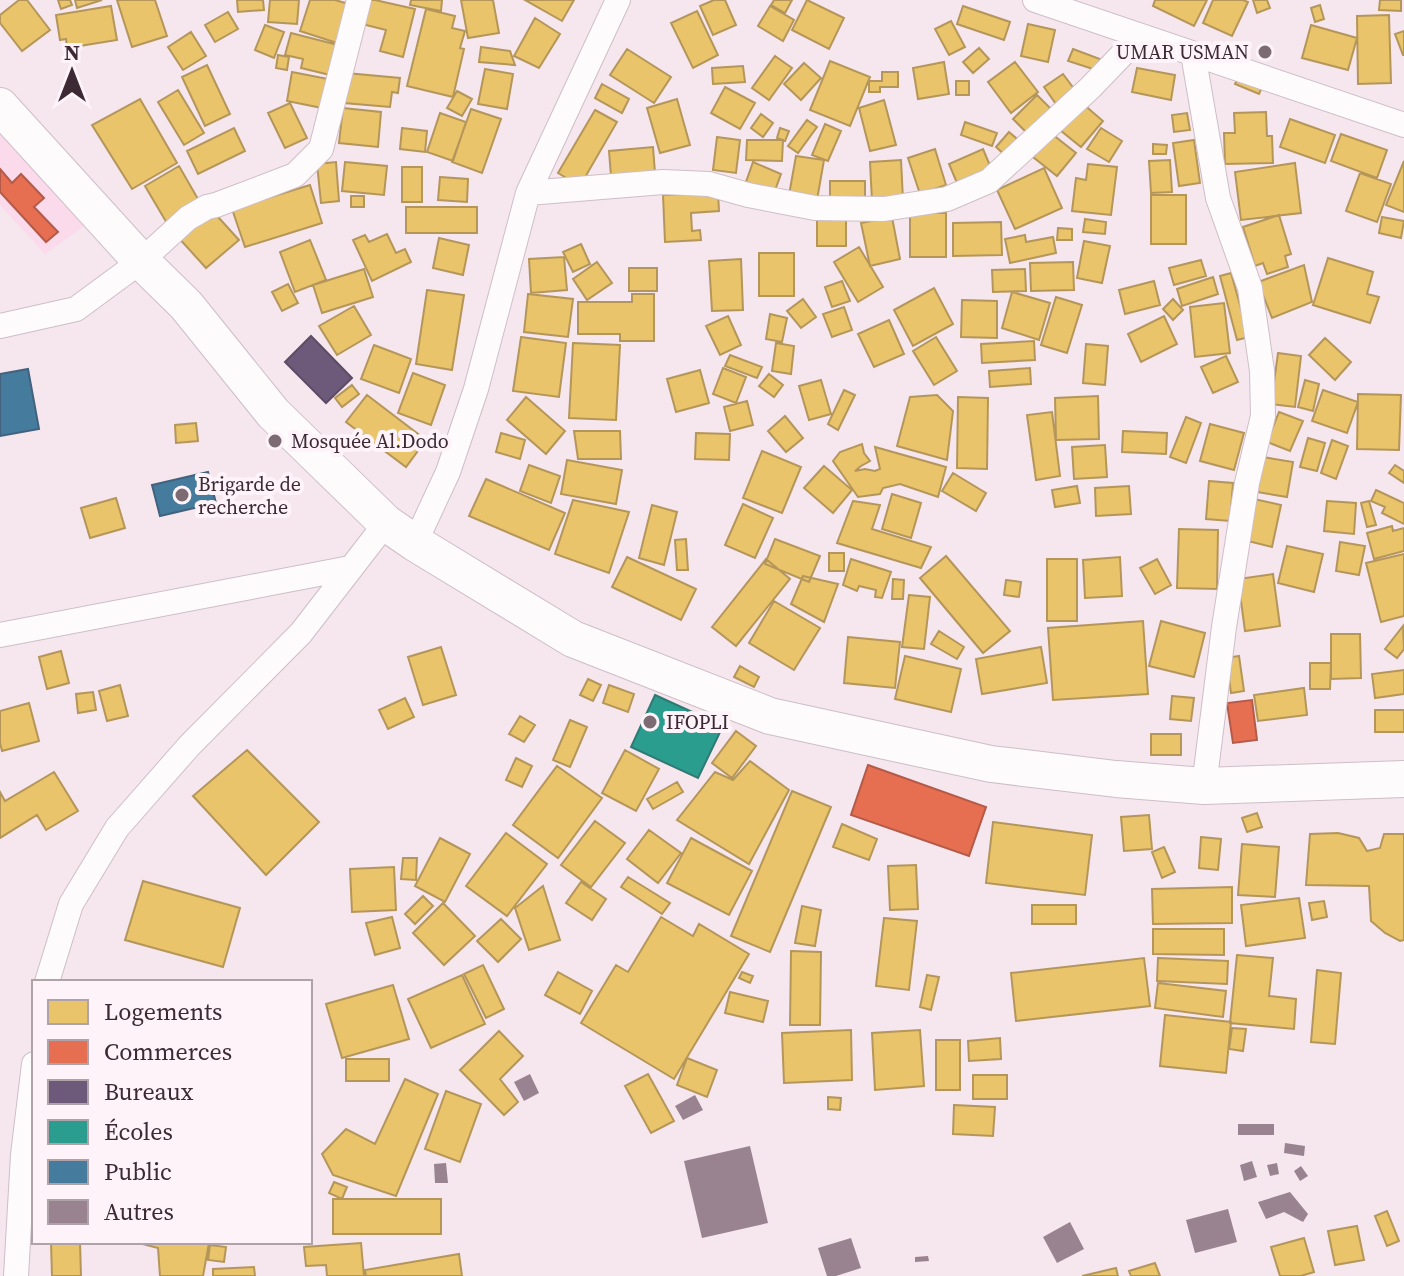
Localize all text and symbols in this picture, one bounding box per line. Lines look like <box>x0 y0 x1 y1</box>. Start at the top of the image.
north arrow <box>32 32 112 112</box>
text: N <box>64 37 80 67</box>
place label: UMAR USMAN <box>1116 38 1249 66</box>
marker: UMAR USMAN <box>1256 43 1274 61</box>
place label: Mosquée Al.Dodo <box>291 427 449 455</box>
marker: Mosquée Al.Dodo <box>266 432 284 450</box>
place label: Brigarde de recherche <box>198 470 301 521</box>
marker: Brigarde de recherche <box>173 486 191 504</box>
place label: IFOPLI <box>666 708 729 736</box>
marker: IFOPLI <box>641 713 659 731</box>
legend <box>32 980 312 1244</box>
text: Logements <box>104 995 222 1028</box>
text: Commerces <box>104 1035 232 1068</box>
text: Bureaux <box>104 1075 194 1108</box>
text: Écoles <box>104 1115 173 1148</box>
text: Public <box>104 1155 172 1188</box>
text: Autres <box>104 1195 174 1228</box>

